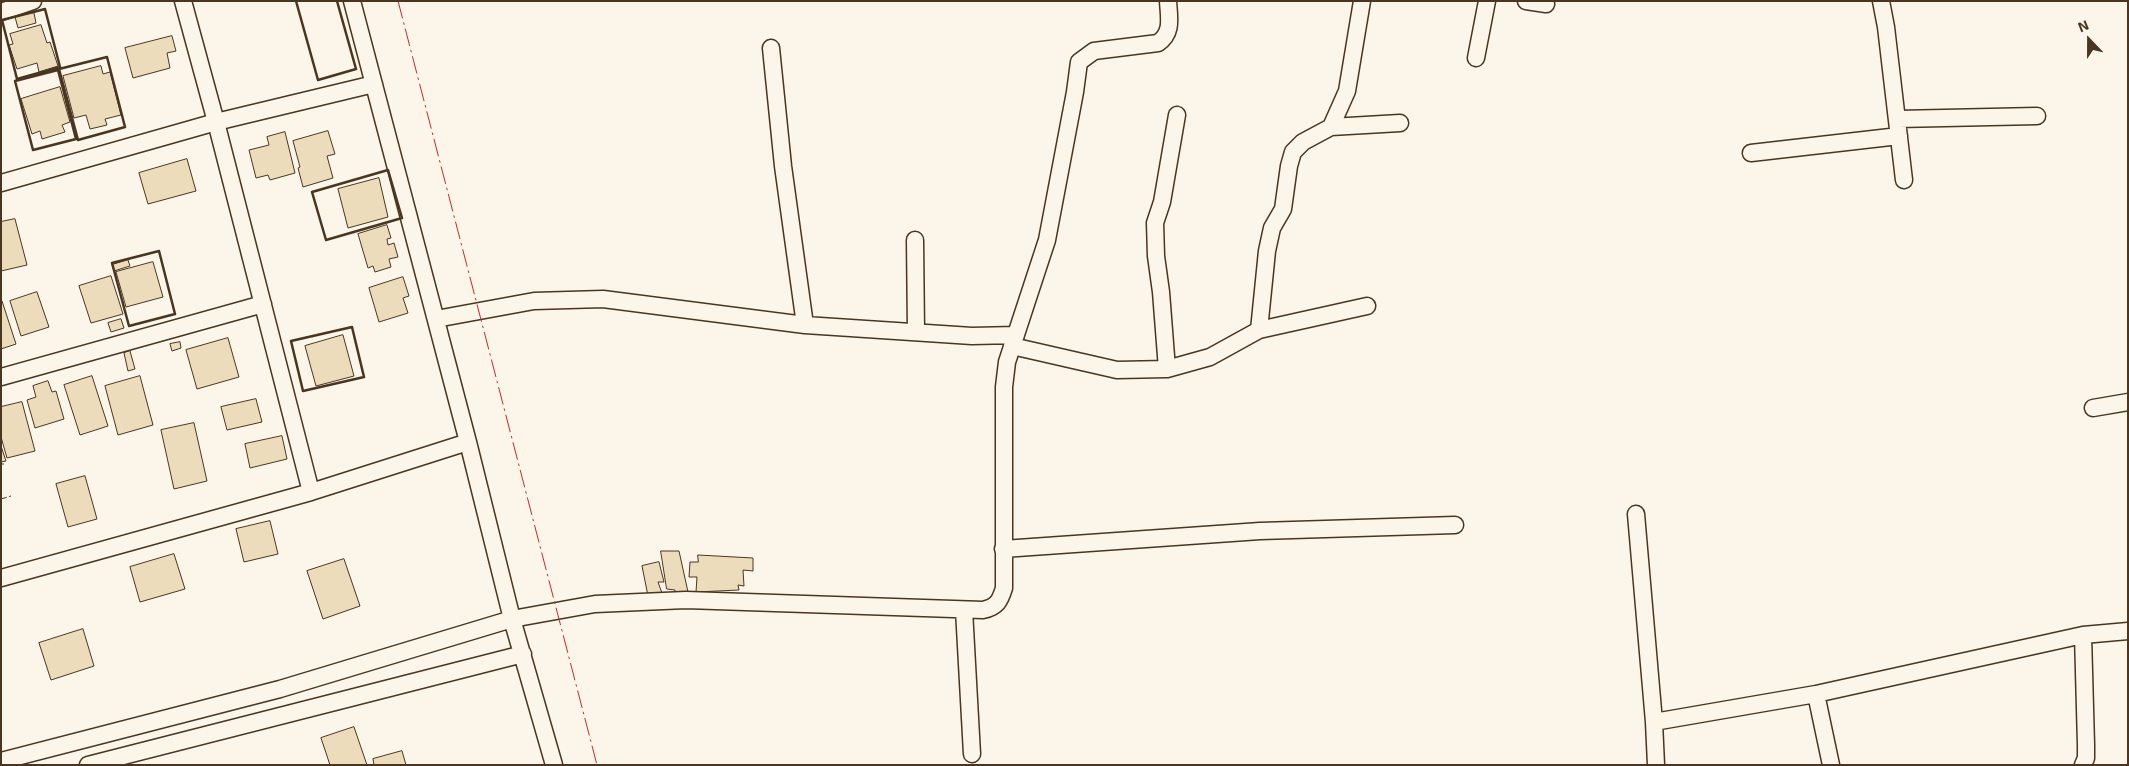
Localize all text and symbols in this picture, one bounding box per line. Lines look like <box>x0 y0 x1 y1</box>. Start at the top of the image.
north arrow <box>2064 15 2114 65</box>
text: N <box>2075 16 2091 35</box>

